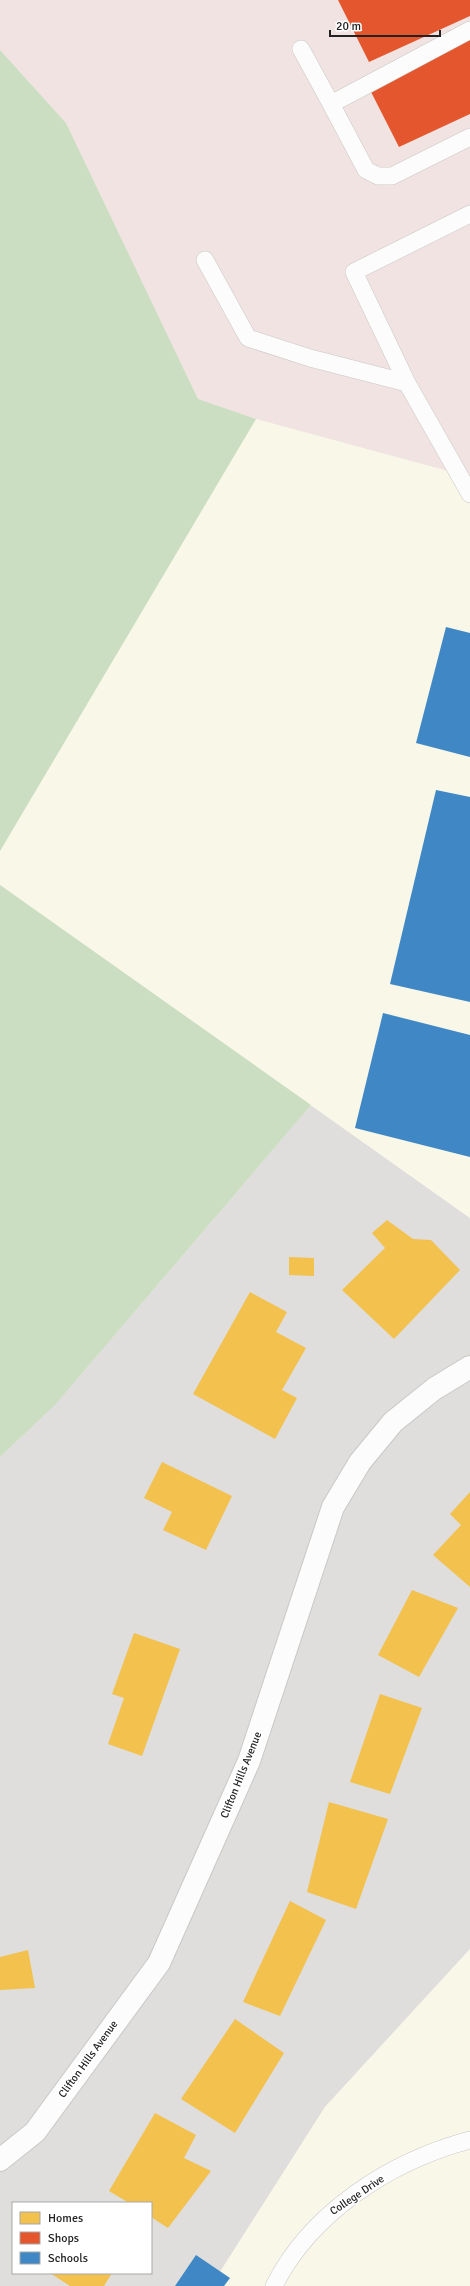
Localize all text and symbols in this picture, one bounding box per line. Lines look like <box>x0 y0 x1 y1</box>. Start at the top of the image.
scale bar <box>330 12 440 38</box>
text: 20 m <box>336 19 361 34</box>
street label: Clifton Hills Avenue <box>218 1730 264 1820</box>
street label: Clifton Hills Avenue <box>56 2018 120 2100</box>
street label: College Drive <box>328 2172 386 2218</box>
legend <box>12 2202 152 2274</box>
text: Homes <box>48 2211 83 2226</box>
text: Shops <box>48 2231 79 2246</box>
text: Schools <box>48 2251 88 2266</box>

